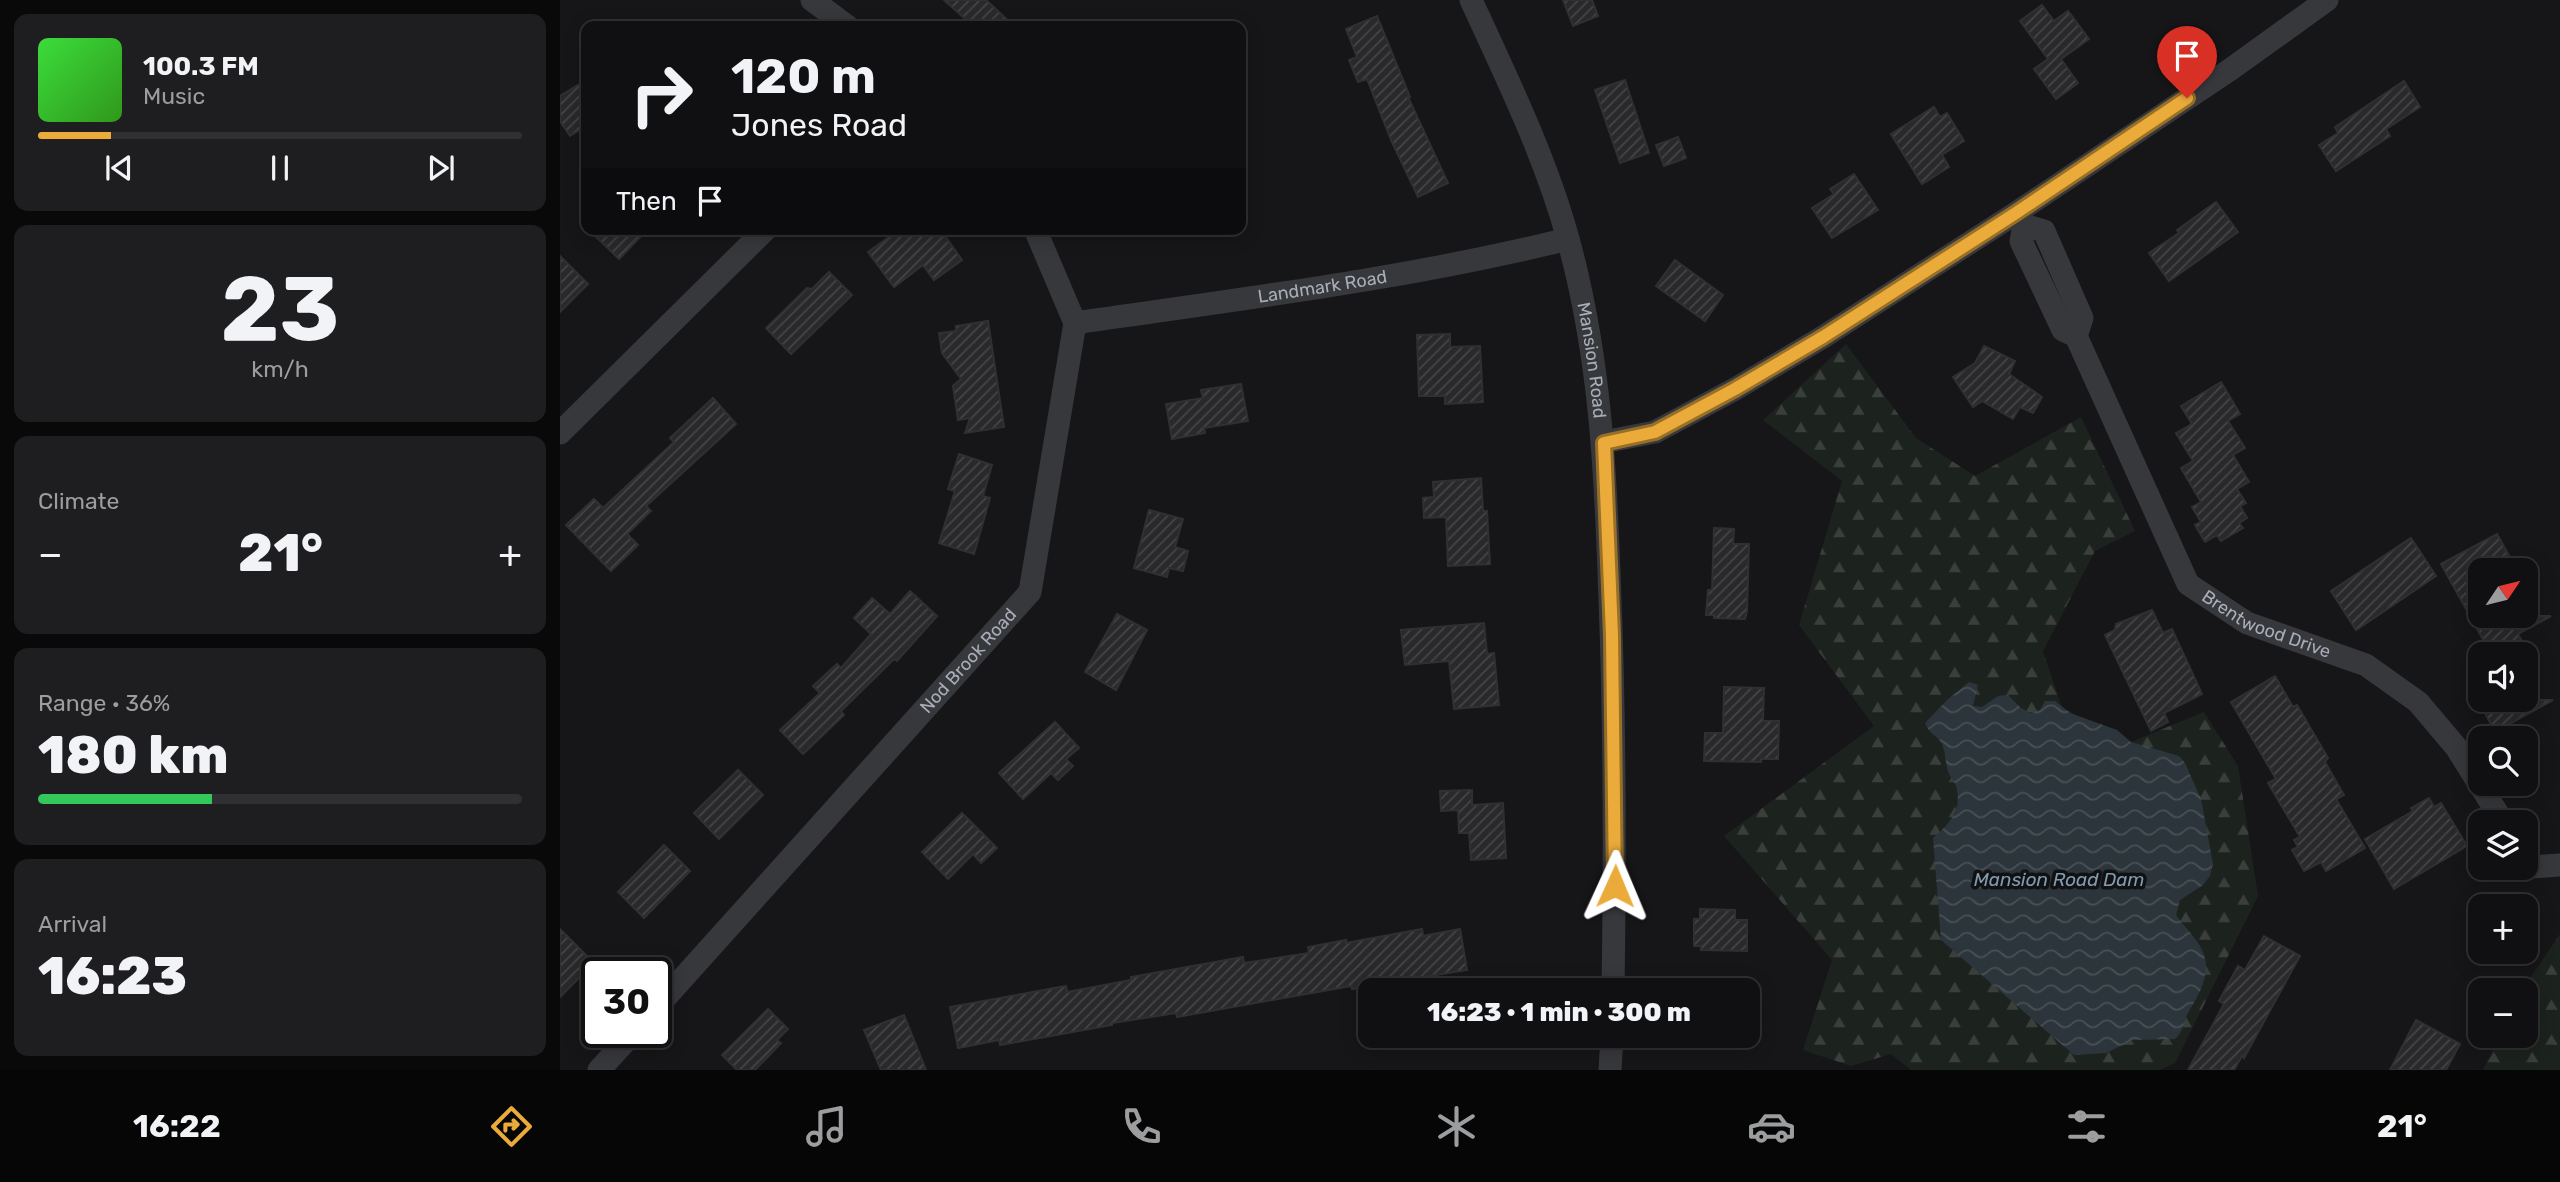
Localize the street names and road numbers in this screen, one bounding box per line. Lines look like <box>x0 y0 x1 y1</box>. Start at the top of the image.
street label: Landmark Road <box>1256 266 1389 308</box>
street label: Mansion Road <box>1572 300 1611 419</box>
street label: Brentwood Drive <box>2198 585 2334 663</box>
street label: Nod Brook Road <box>915 604 1021 718</box>

